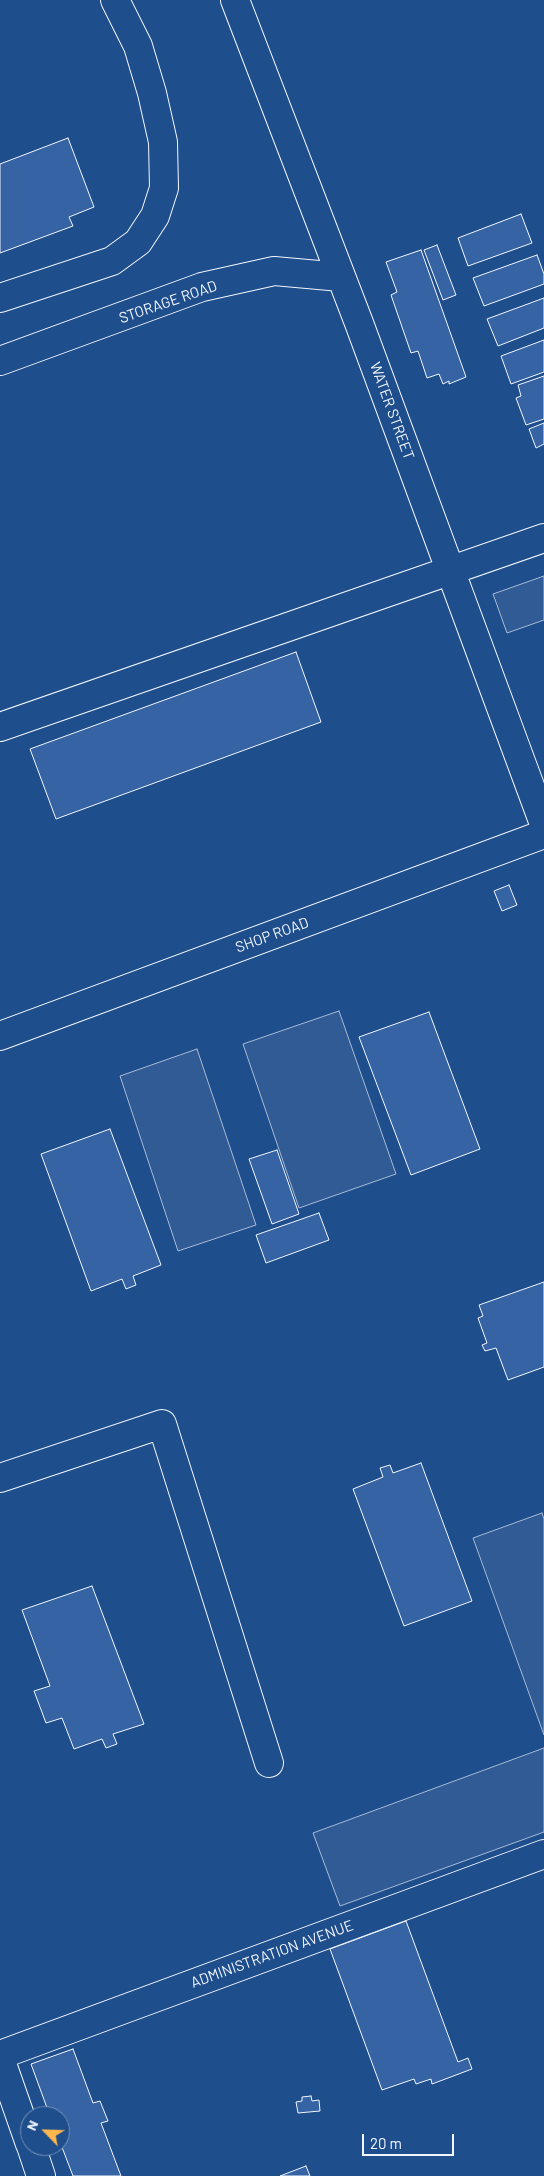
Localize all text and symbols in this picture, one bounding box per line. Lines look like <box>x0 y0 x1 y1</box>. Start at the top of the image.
street label: STORAGE ROAD <box>117 277 219 327</box>
street label: WATER STREET <box>366 360 418 462</box>
street label: SHOP ROAD <box>233 913 311 957</box>
street label: ADMINISTRATION AVENUE <box>188 1916 356 1992</box>
north arrow <box>20 2106 70 2156</box>
text: N <box>22 2117 41 2133</box>
scale bar <box>364 2124 456 2156</box>
text: 20 m <box>370 2134 402 2152</box>

